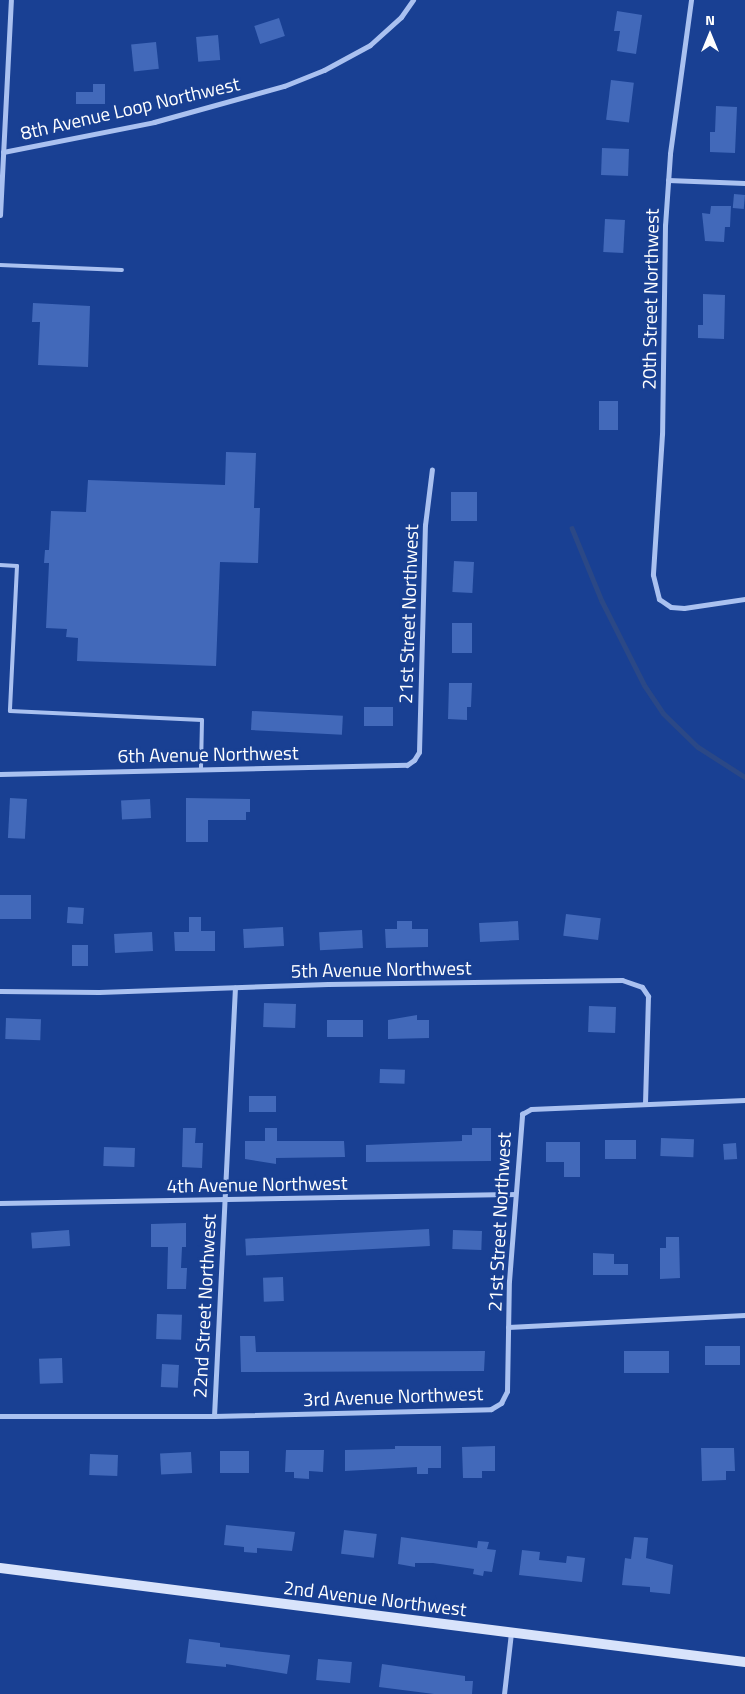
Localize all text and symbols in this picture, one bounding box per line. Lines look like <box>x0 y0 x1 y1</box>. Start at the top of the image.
text: N <box>705 9 715 30</box>
north arrow <box>685 10 735 60</box>
street label: 8th Avenue Loop Northwest <box>18 72 242 144</box>
street label: 20th Street Northwest <box>637 208 663 390</box>
street label: 21st Street Northwest <box>393 524 423 704</box>
street label: 6th Avenue Northwest <box>117 741 299 767</box>
street label: 5th Avenue Northwest <box>290 956 472 982</box>
street label: 21st Street Northwest <box>483 1132 515 1312</box>
street label: 4th Avenue Northwest <box>166 1171 348 1197</box>
street label: 22nd Street Northwest <box>188 1213 220 1399</box>
street label: 3rd Avenue Northwest <box>302 1381 484 1411</box>
street label: 2nd Avenue Northwest <box>282 1575 468 1621</box>

